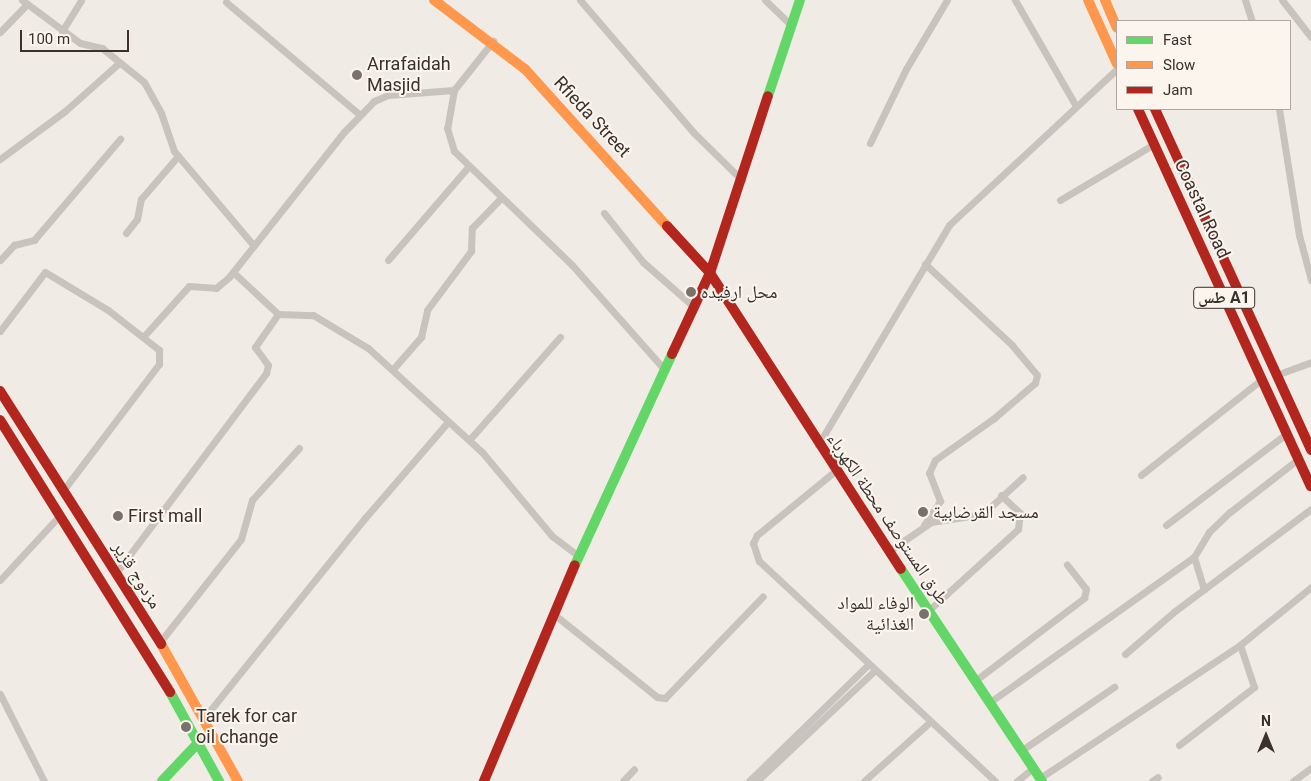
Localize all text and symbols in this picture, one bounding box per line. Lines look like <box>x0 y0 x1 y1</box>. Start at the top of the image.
scale bar <box>22 20 131 52</box>
legend <box>1116 20 1291 110</box>
text: 100 m <box>28 30 70 48</box>
text: Fast <box>1163 31 1192 49</box>
place label: Arrafaidah Masjid <box>367 54 451 96</box>
text: Slow <box>1163 56 1195 74</box>
marker: Arrafaidah Masjid <box>351 69 363 81</box>
street label: Rfieda Street <box>549 72 635 162</box>
text: Jam <box>1163 81 1193 99</box>
street label: Coastal Road <box>1170 156 1234 262</box>
place label: محل ارفيده <box>701 281 777 303</box>
road number: طس A1 <box>1193 284 1255 312</box>
marker: محل ارفيده <box>685 286 697 298</box>
street label: طرق المستوصف محطة الكهرباء <box>822 429 954 609</box>
place label: مسجد القرضابية <box>933 501 1039 523</box>
place label: First mall <box>128 505 202 527</box>
marker: مسجد القرضابية <box>917 506 929 518</box>
marker: First mall <box>112 510 124 522</box>
street label: مزدوج قزير <box>108 537 166 613</box>
place label: الوفاء للمواد الغذائية <box>837 593 914 636</box>
marker: الوفاء للمواد الغذائية <box>918 608 930 620</box>
place label: Tarek for car oil change <box>196 706 297 749</box>
north arrow <box>1241 711 1291 761</box>
text: N <box>1261 713 1271 729</box>
marker: Tarek for car oil change <box>180 721 192 733</box>

